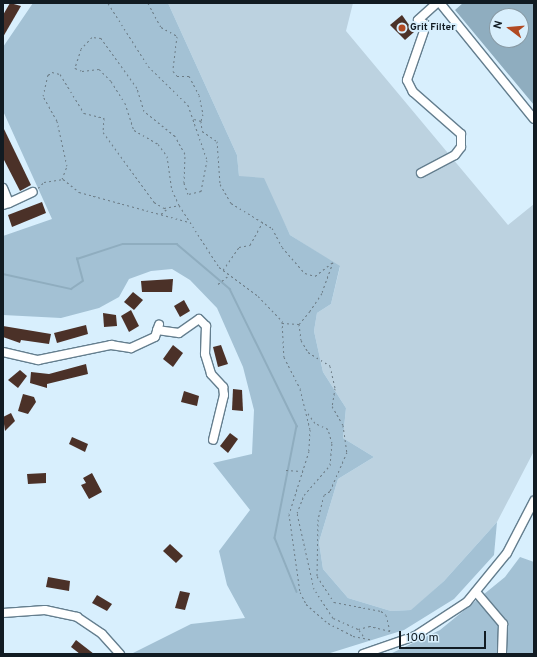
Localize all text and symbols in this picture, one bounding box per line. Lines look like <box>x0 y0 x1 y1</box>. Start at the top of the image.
north arrow <box>489 8 529 48</box>
text: N <box>491 19 506 31</box>
place label: Grit Filter <box>410 22 455 34</box>
marker: Grit Filter <box>397 23 407 33</box>
scale bar <box>401 623 488 649</box>
text: 100 m <box>406 630 439 646</box>

